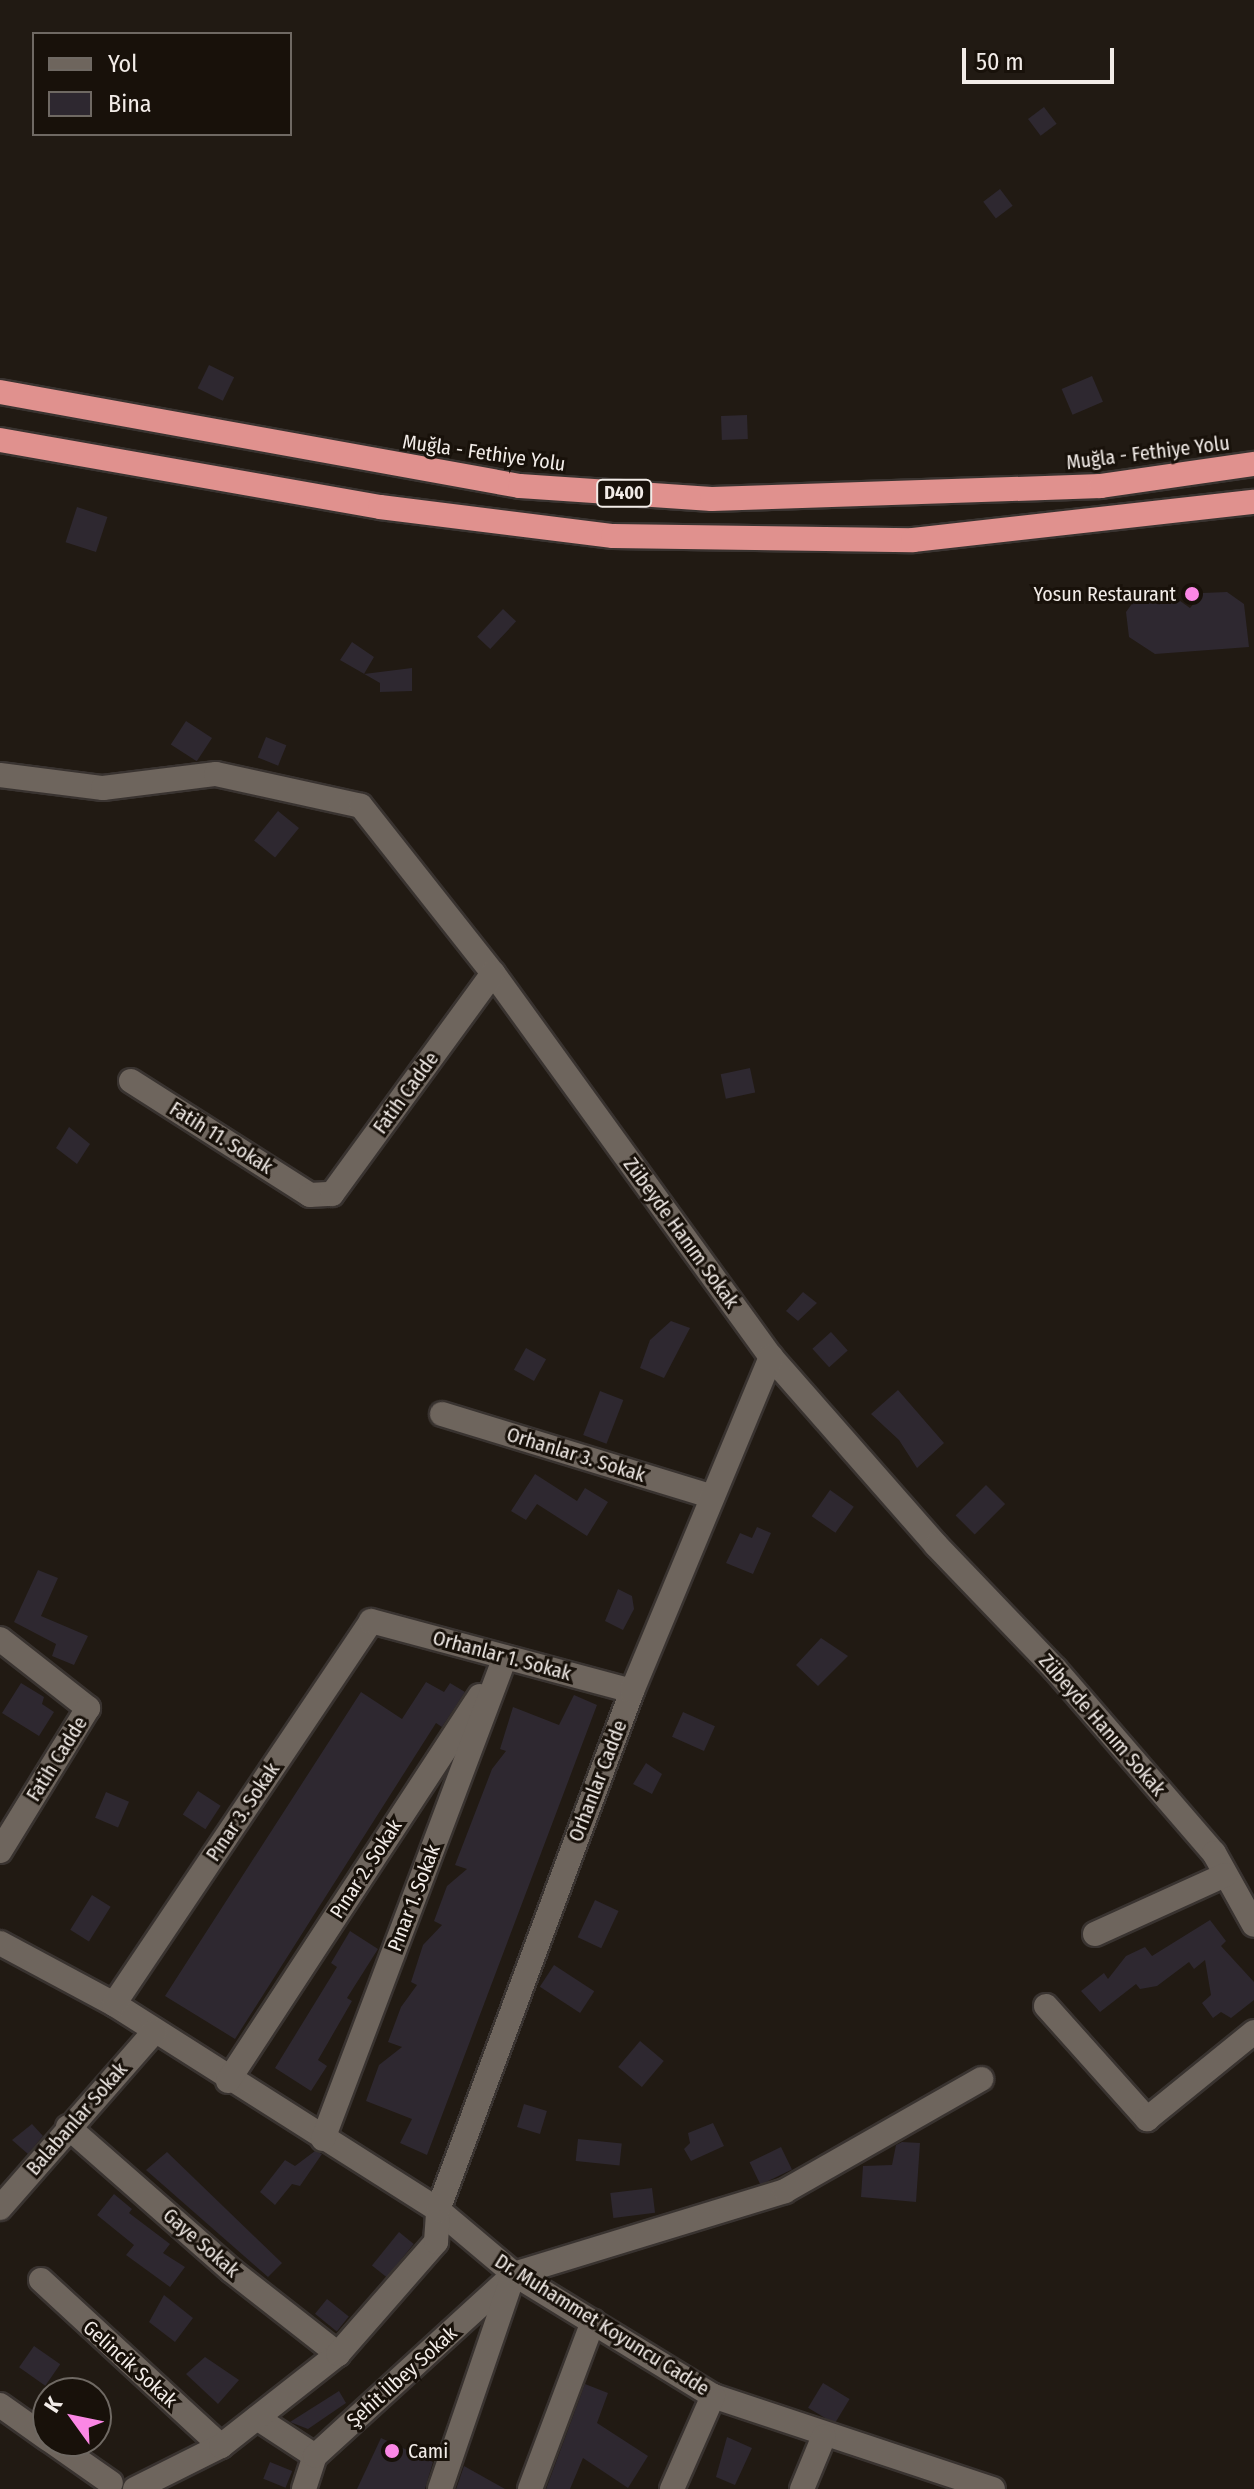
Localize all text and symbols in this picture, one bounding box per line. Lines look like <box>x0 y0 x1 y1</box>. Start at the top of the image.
legend <box>32 32 292 136</box>
scale bar <box>966 32 1118 82</box>
text: 50 m <box>976 48 1024 76</box>
text: Yol <box>108 50 138 78</box>
text: Bina <box>108 90 152 118</box>
street label: Muğla - Fethiye Yolu <box>401 430 567 476</box>
street label: Muğla - Fethiye Yolu <box>1065 431 1231 475</box>
road number: D400 <box>596 479 652 507</box>
place label: Yosun Restaurant <box>1034 582 1176 606</box>
marker: Yosun Restaurant <box>1183 585 1201 603</box>
street label: Fatih Cadde <box>368 1047 444 1139</box>
street label: Fatih 11. Sokak <box>165 1097 277 1179</box>
street label: Zübeyde Hanım Sokak <box>618 1153 744 1313</box>
street label: Orhanlar 3. Sokak <box>504 1423 648 1487</box>
street label: Orhanlar 1. Sokak <box>430 1626 574 1686</box>
street label: Zübeyde Hanım Sokak <box>1034 1649 1170 1801</box>
street label: Fatih Cadde <box>22 1712 92 1806</box>
street label: Orhanlar Cadde <box>564 1717 632 1845</box>
street label: Pınar 3. Sokak <box>201 1758 285 1866</box>
street label: Pınar 2. Sokak <box>325 1815 407 1923</box>
street label: Pınar 1. Sokak <box>383 1841 445 1955</box>
street label: Balabanlar Sokak <box>22 2058 132 2180</box>
street label: Gaye Sokak <box>158 2203 244 2283</box>
street label: Dr. Muhammet Koyuncu Cadde <box>490 2249 714 2401</box>
street label: Gelincik Sokak <box>78 2315 182 2413</box>
street label: Şehit İlbey Sokak <box>342 2321 462 2433</box>
north arrow <box>32 2377 112 2457</box>
text: K <box>38 2392 68 2417</box>
place label: Cami <box>408 2439 448 2463</box>
marker: Cami <box>383 2442 401 2460</box>

